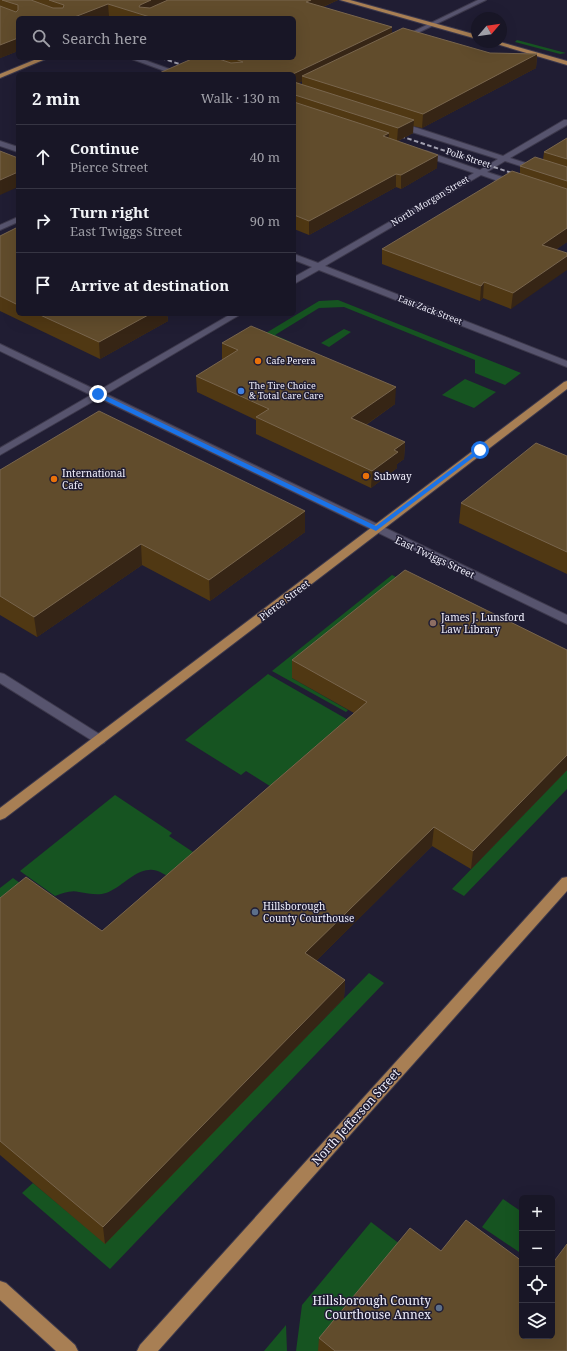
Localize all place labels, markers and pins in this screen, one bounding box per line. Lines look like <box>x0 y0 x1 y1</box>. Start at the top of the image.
place label: Cafe Perera <box>266 354 316 367</box>
marker: Cafe Perera <box>253 356 263 366</box>
place label: The Tire Choice & Total Care Care <box>249 379 323 402</box>
marker: The Tire Choice & Total Care Care <box>236 386 246 396</box>
place label: International Cafe <box>62 466 125 492</box>
place label: Subway <box>374 469 412 483</box>
marker: Subway <box>361 471 371 481</box>
marker: International Cafe <box>49 474 59 484</box>
place label: James J. Lunsford Law Library <box>440 610 525 636</box>
marker: James J. Lunsford Law Library <box>428 618 438 628</box>
place label: Hillsborough County Courthouse <box>263 899 354 925</box>
marker: Hillsborough County Courthouse <box>250 907 260 917</box>
place label: Hillsborough County Courthouse Annex <box>312 1292 431 1323</box>
marker: Hillsborough County Courthouse Annex <box>434 1303 444 1313</box>

